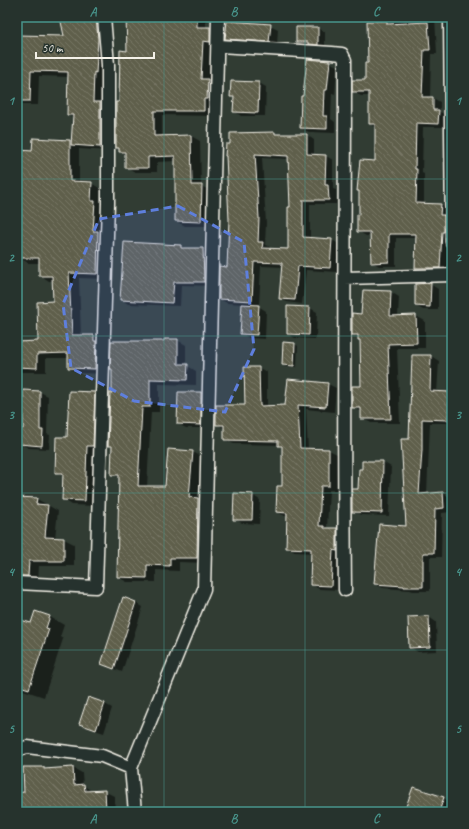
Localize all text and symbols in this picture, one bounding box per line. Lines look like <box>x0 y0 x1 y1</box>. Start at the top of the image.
text: A <box>90 4 98 20</box>
text: B <box>231 4 239 20</box>
text: C <box>373 4 381 20</box>
scale bar <box>36 34 154 60</box>
text: 50 m <box>42 40 64 56</box>
text: 1 <box>8 93 16 109</box>
text: 1 <box>455 93 463 109</box>
text: 2 <box>8 250 15 266</box>
text: 2 <box>455 250 462 266</box>
text: 3 <box>8 407 15 423</box>
text: 3 <box>455 407 462 423</box>
text: 4 <box>8 564 16 580</box>
text: 4 <box>455 564 463 580</box>
text: 5 <box>8 721 15 737</box>
text: 5 <box>455 721 462 737</box>
text: A <box>90 811 98 827</box>
text: B <box>231 811 239 827</box>
text: C <box>373 811 381 827</box>

